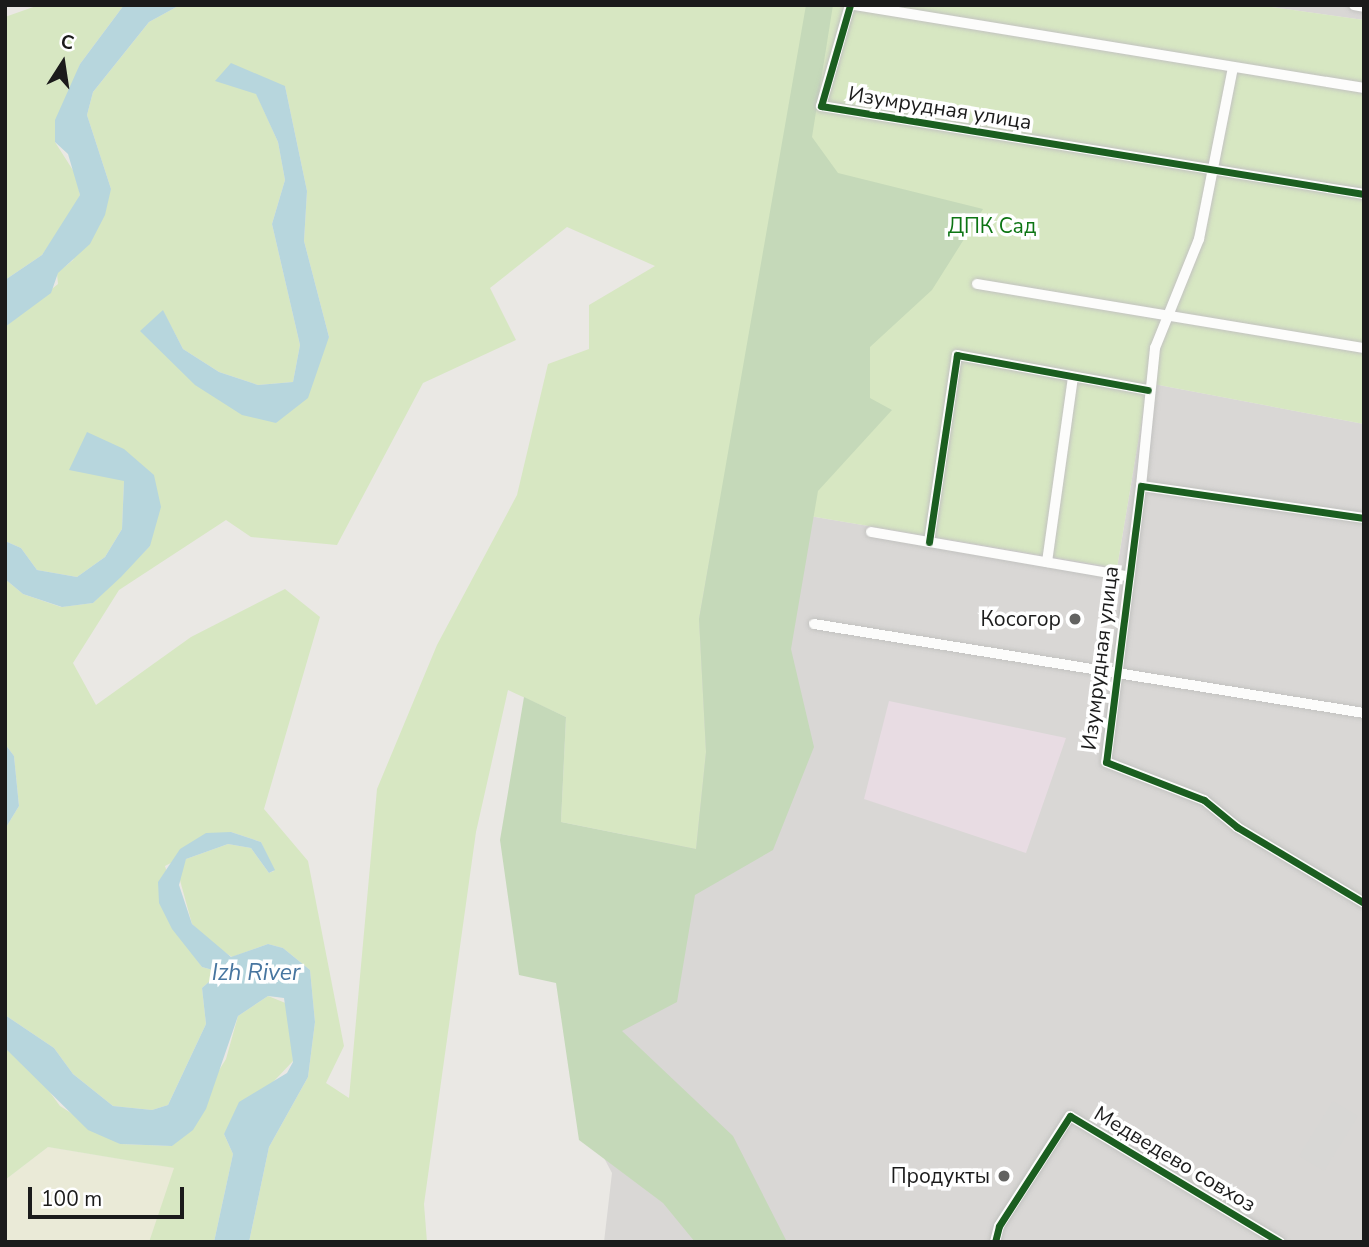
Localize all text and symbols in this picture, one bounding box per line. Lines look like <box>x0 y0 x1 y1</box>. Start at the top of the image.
north arrow <box>28 28 98 98</box>
text: С <box>58 28 76 57</box>
street label: Изумрудная улица <box>847 81 1033 135</box>
park label: ДПК Сад <box>948 213 1036 239</box>
street label: Изумрудная улица <box>1076 565 1124 751</box>
place label: Косогор <box>980 606 1061 632</box>
marker: Косогор <box>1067 611 1083 627</box>
water label: Izh River <box>212 959 300 987</box>
street label: Медведево совхоз <box>1090 1101 1260 1217</box>
place label: Продукты <box>891 1163 990 1189</box>
marker: Продукты <box>996 1168 1012 1184</box>
scale bar <box>32 1174 187 1218</box>
text: 100 m <box>41 1185 102 1213</box>

